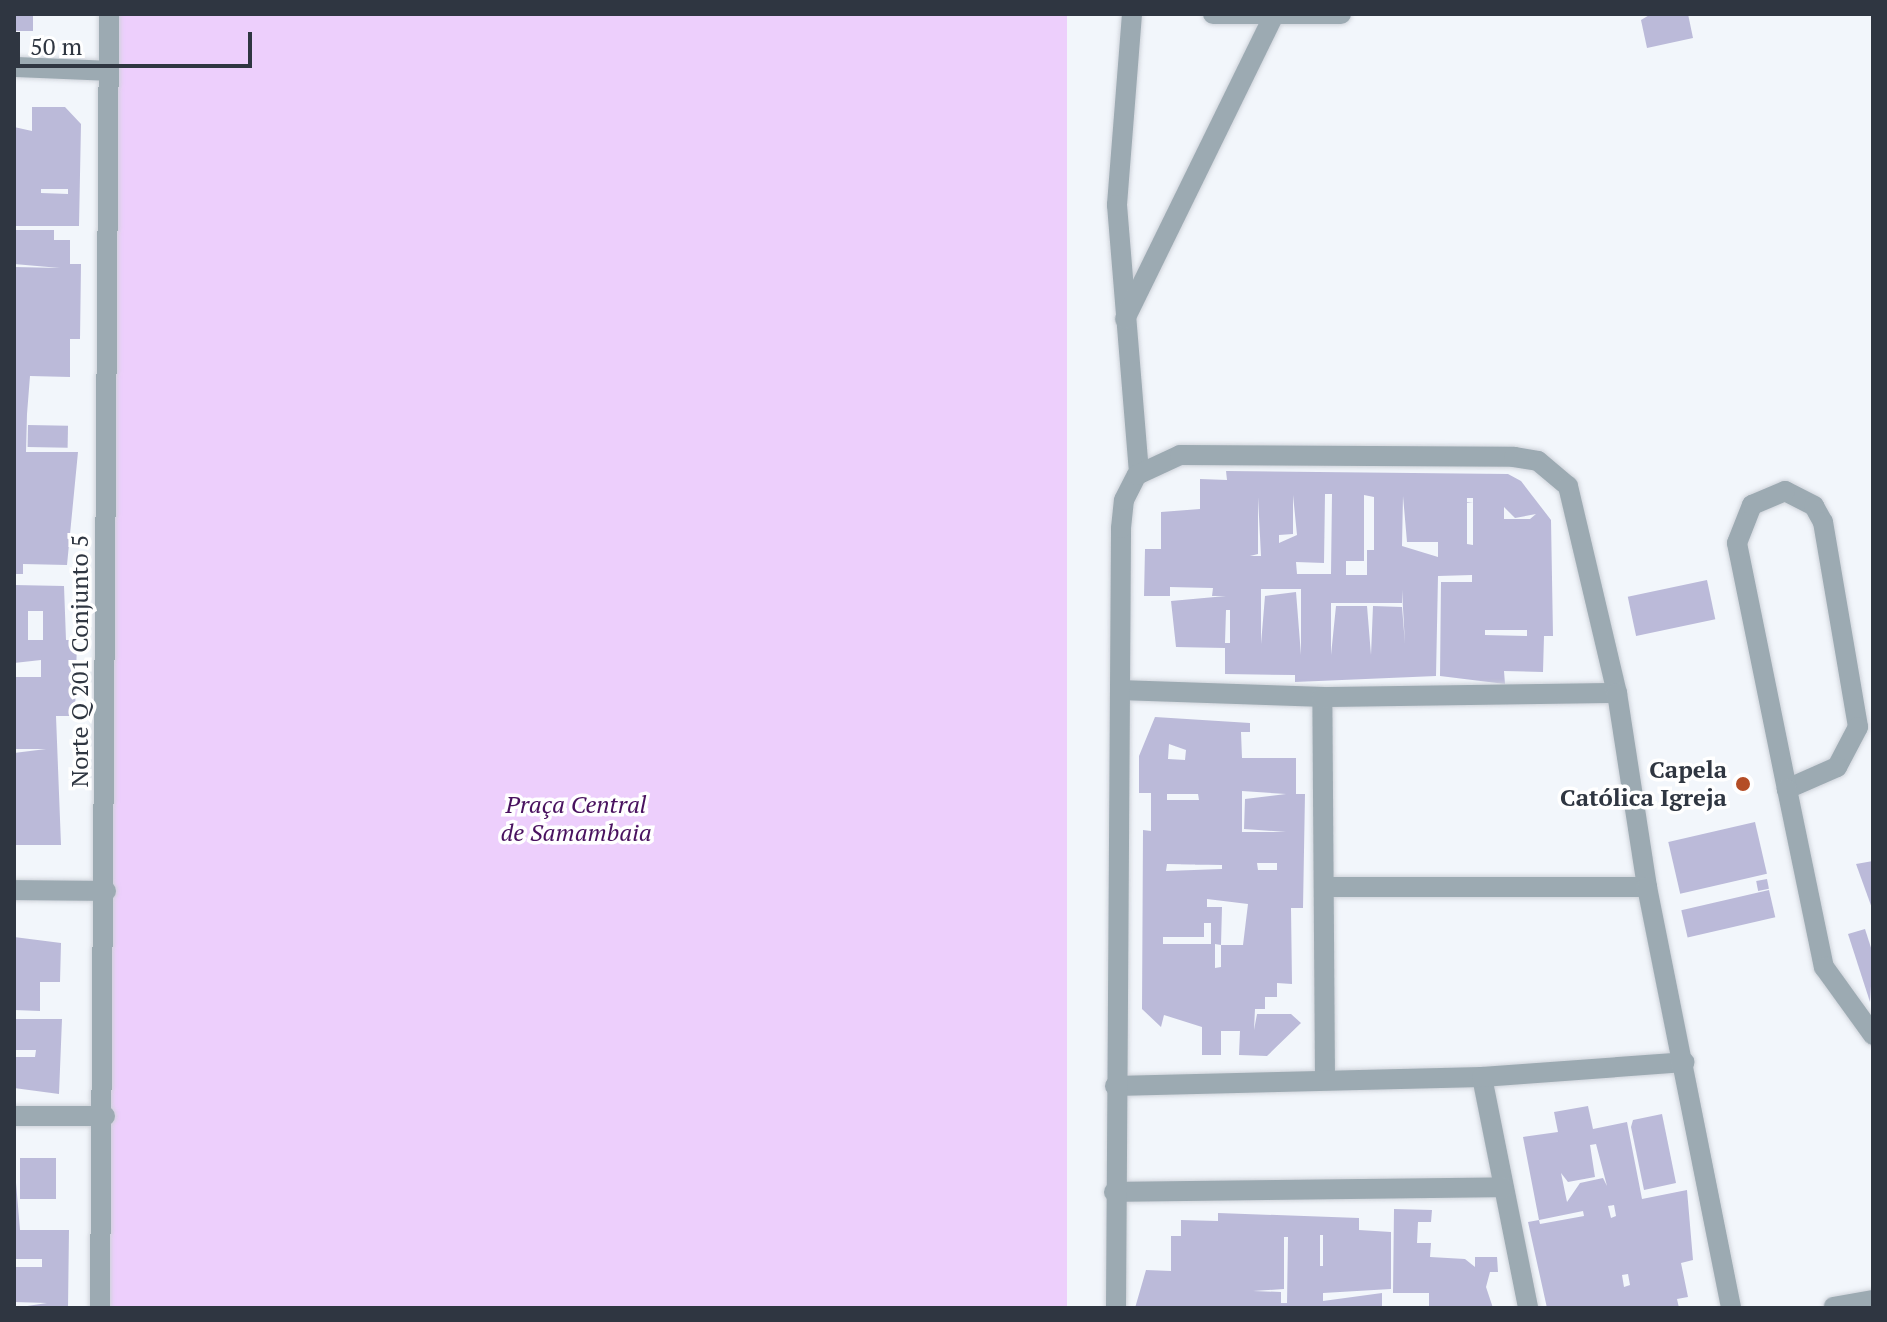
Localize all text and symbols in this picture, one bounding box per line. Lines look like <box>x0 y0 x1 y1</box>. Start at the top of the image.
scale bar <box>20 16 256 66</box>
text: 50 m <box>30 30 82 62</box>
street label: Norte Q 201 Conjunto 5 <box>66 535 94 787</box>
place label: Capela Católica Igreja <box>1560 756 1727 812</box>
marker: Capela Católica Igreja <box>1734 775 1752 793</box>
park label: Praça Central de Samambaia <box>500 791 652 847</box>

